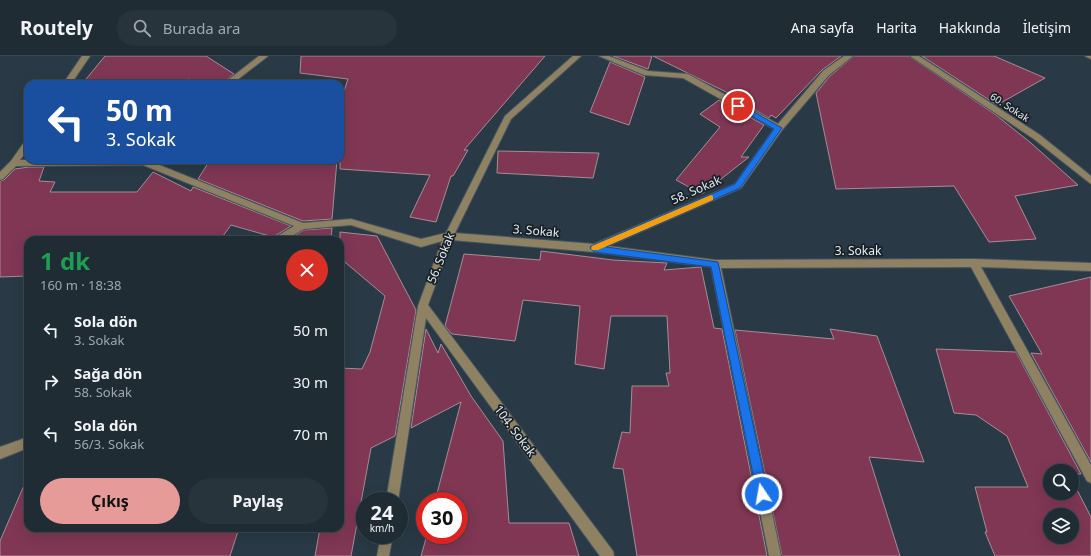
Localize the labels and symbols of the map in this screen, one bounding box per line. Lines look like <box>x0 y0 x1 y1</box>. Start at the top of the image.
pin <box>721 89 755 123</box>
street label: 60. Sokak <box>988 89 1033 125</box>
street label: 58. Sokak <box>668 171 724 208</box>
street label: 3. Sokak <box>512 220 561 241</box>
street label: 56. Sokak <box>423 229 459 286</box>
street label: 3. Sokak <box>835 242 882 259</box>
street label: 104. Sokak <box>490 401 541 460</box>
position arrow <box>741 473 783 515</box>
speed limit sign: 30 <box>416 492 468 544</box>

